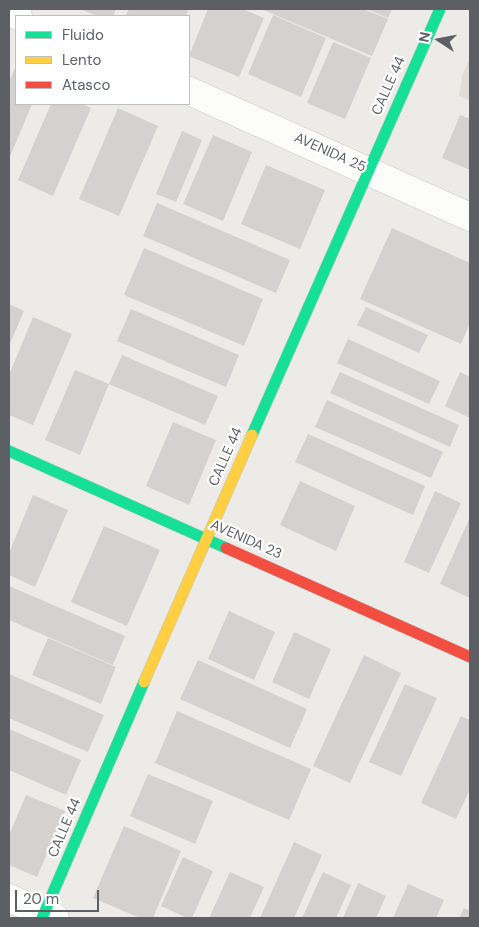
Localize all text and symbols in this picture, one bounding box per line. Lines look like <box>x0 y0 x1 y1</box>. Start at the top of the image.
legend <box>15 15 190 105</box>
north arrow <box>414 15 464 65</box>
text: Fluido <box>62 25 104 45</box>
text: N <box>414 30 434 44</box>
text: Lento <box>62 50 101 70</box>
street label: CALLE 44 <box>369 54 409 118</box>
text: Atasco <box>62 75 110 95</box>
street label: AVENIDA 25 <box>292 130 368 176</box>
street label: CALLE 44 <box>206 425 246 489</box>
street label: AVENIDA 23 <box>208 517 284 563</box>
street label: CALLE 44 <box>45 796 85 860</box>
scale bar <box>18 880 101 912</box>
text: 20 m <box>23 889 59 909</box>

